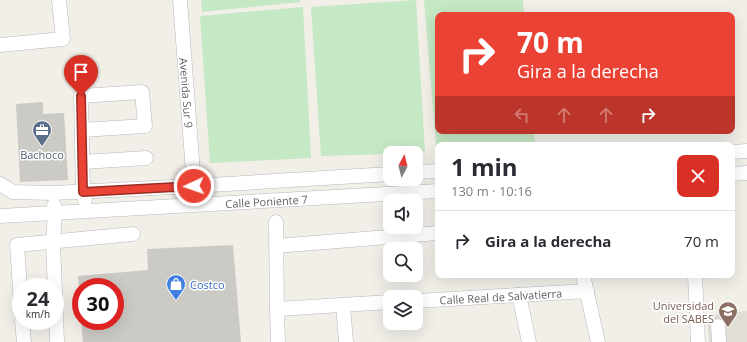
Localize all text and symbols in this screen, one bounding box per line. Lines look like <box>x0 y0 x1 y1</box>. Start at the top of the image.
text: 70 m <box>517 23 584 61</box>
icon: right <box>451 28 503 80</box>
pin <box>64 55 98 96</box>
street label: Avenida Sur 9 <box>177 57 197 128</box>
text: Gira a la derecha <box>517 59 659 83</box>
icon: arrive <box>70 61 92 83</box>
icon: left <box>511 104 533 126</box>
icon: ahead <box>553 104 575 126</box>
icon: ahead <box>595 104 617 126</box>
icon: right <box>637 104 659 126</box>
office icon: Bachoco <box>31 119 53 147</box>
north arrow <box>383 146 423 186</box>
map controls <box>383 146 423 330</box>
place label: Bachoco <box>20 147 64 162</box>
text: 1 min <box>451 150 518 183</box>
button: close <box>677 155 719 197</box>
position arrow <box>173 165 215 207</box>
text: 130 m · 10:16 <box>451 182 532 200</box>
street label: Calle Poniente 7 <box>225 191 308 211</box>
button: sound <box>383 194 423 234</box>
icon: right <box>451 230 473 252</box>
text: Gira a la derecha <box>485 231 611 251</box>
text: 70 m <box>684 231 719 251</box>
button: search <box>383 242 423 282</box>
shop icon: Costco <box>165 273 187 301</box>
place label: Costco <box>190 277 225 292</box>
speed limit sign: 30 <box>72 278 124 330</box>
text: 24 <box>27 285 49 312</box>
street label: Calle Real de Salvatierra <box>439 285 563 307</box>
button: layers <box>383 290 423 330</box>
place label: Universidad del SABES <box>653 298 714 326</box>
school or university icon: Universidad del SABES <box>717 300 739 328</box>
text: km/h <box>26 307 50 321</box>

